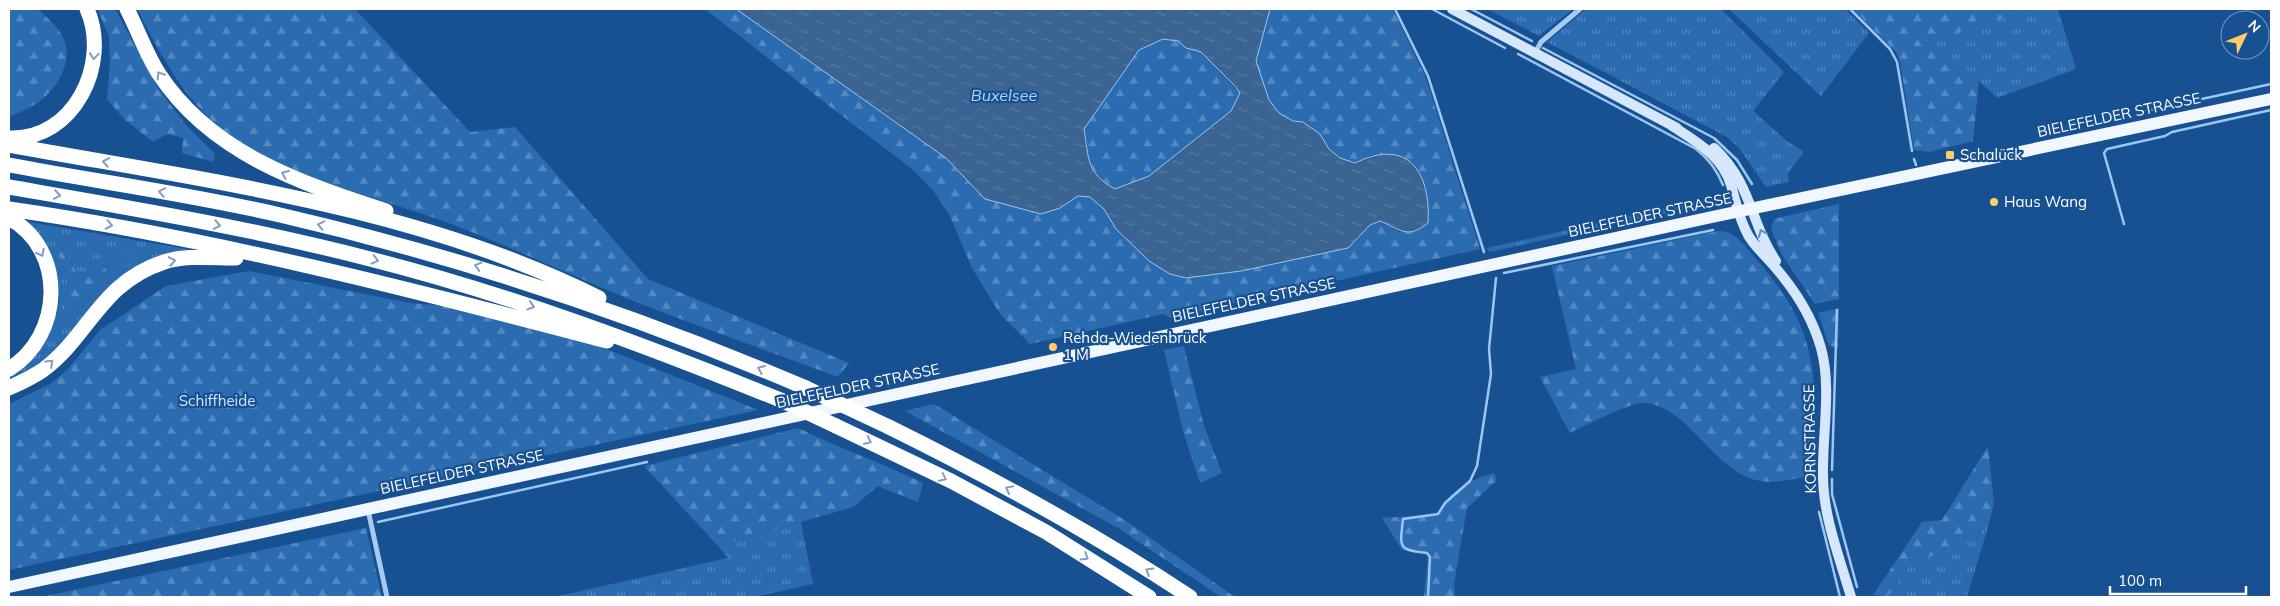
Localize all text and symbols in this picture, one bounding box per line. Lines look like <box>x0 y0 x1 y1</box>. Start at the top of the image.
north arrow <box>2220 10 2270 60</box>
text: N <box>2244 16 2265 36</box>
one-way arrow <box>89 52 100 60</box>
one-way arrow <box>157 71 167 80</box>
water label: Buxelsee <box>971 85 1037 105</box>
street label: BIELEFELDER STRASSE <box>2035 88 2202 141</box>
place label: Schalück <box>1960 145 2022 164</box>
marker: Schalück <box>1944 149 1956 161</box>
one-way arrow <box>102 158 111 168</box>
one-way arrow <box>281 170 290 181</box>
one-way arrow <box>157 187 166 198</box>
street label: BIELEFELDER STRASSE <box>1566 188 1733 241</box>
one-way arrow <box>52 190 61 200</box>
place label: Haus Wang <box>2004 192 2087 211</box>
marker: Haus Wang <box>1988 196 2000 208</box>
one-way arrow <box>212 219 221 229</box>
one-way arrow <box>104 220 113 230</box>
one-way arrow <box>316 220 325 231</box>
one-way arrow <box>1758 229 1768 238</box>
one-way arrow <box>35 248 45 257</box>
one-way arrow <box>371 254 380 265</box>
one-way arrow <box>167 257 176 267</box>
one-way arrow <box>474 262 482 272</box>
street label: BIELEFELDER STRASSE <box>1170 273 1337 326</box>
one-way arrow <box>526 300 535 310</box>
place label: Rehda-Wiedenbrück 1 M <box>1063 328 1207 364</box>
marker: Rehda-Wiedenbrück 1 M <box>1047 341 1059 353</box>
street label: BIELEFELDER STRASSE <box>774 359 941 412</box>
one-way arrow <box>45 360 54 369</box>
one-way arrow <box>757 364 766 375</box>
street label: KORNSTRASSE <box>1799 384 1820 494</box>
park label: Schiffheide <box>179 391 255 410</box>
one-way arrow <box>863 435 872 445</box>
street label: BIELEFELDER STRASSE <box>378 445 545 498</box>
one-way arrow <box>938 471 947 482</box>
one-way arrow <box>1005 485 1014 495</box>
one-way arrow <box>1079 550 1088 560</box>
scale bar <box>2110 564 2246 596</box>
one-way arrow <box>1145 567 1154 577</box>
text: 100 m <box>2118 571 2162 590</box>

